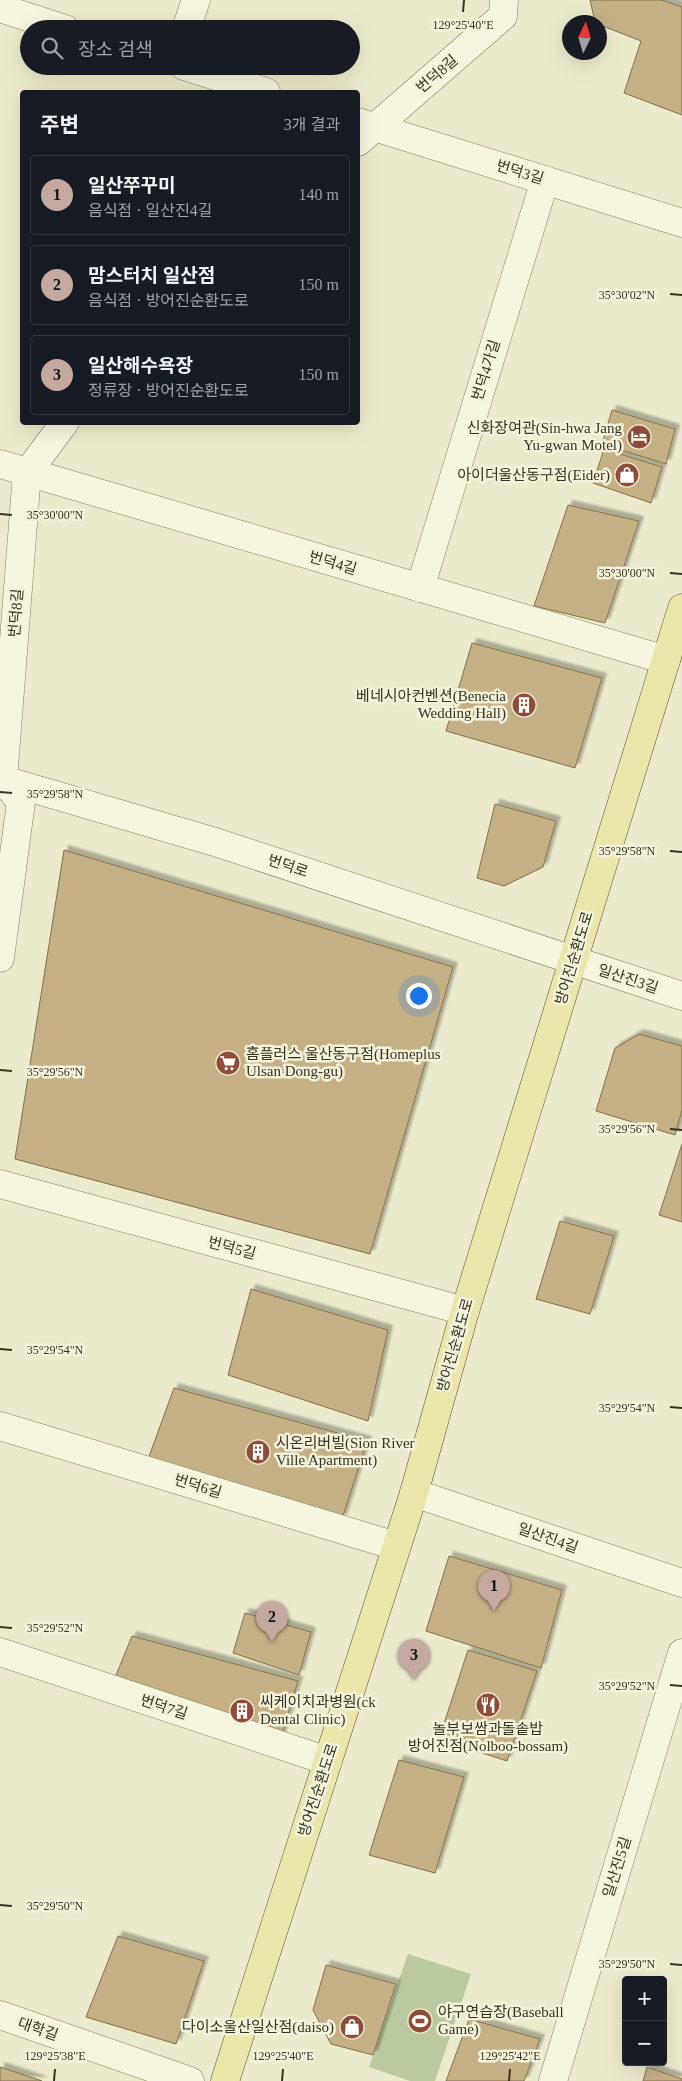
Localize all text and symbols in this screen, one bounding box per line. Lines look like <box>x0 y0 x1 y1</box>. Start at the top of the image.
north arrow <box>562 15 607 60</box>
text: 129°25'40"E <box>432 18 494 32</box>
search box <box>20 20 360 75</box>
icon: search <box>38 34 66 62</box>
text: 장소 검색 <box>78 39 153 60</box>
street label: 번덕8길 <box>413 52 461 96</box>
text: 주변 <box>40 113 79 137</box>
text: 3개 결과 <box>284 116 340 133</box>
street label: 번덕3길 <box>494 157 546 187</box>
text: 일산쭈꾸미 <box>88 175 175 196</box>
text: 1 <box>53 186 61 203</box>
text: 140 m <box>299 186 339 203</box>
text: 음식점 · 일산진4길 <box>88 202 212 219</box>
text: 맘스터치 일산점 <box>88 265 215 286</box>
text: 2 <box>53 276 61 293</box>
text: 150 m <box>299 276 339 293</box>
text: 35°30'02"N <box>599 288 656 302</box>
text: 음식점 · 방어진순환도로 <box>88 292 249 309</box>
street label: 번덕4가길 <box>469 338 503 402</box>
text: 일산해수욕장 <box>88 355 193 376</box>
text: 3 <box>53 366 61 383</box>
text: 150 m <box>299 366 339 383</box>
text: 정류장 · 방어진순환도로 <box>88 382 249 399</box>
place label: 신화장여관(Sin-hwa Jang Yu-gwan Motel) <box>467 420 622 454</box>
hotel icon: 신화장여관(Sin-hwa Jang Yu-gwan Motel) <box>626 424 652 450</box>
shop icon: 아이더울산동구점(Eider) <box>614 462 640 488</box>
place label: 아이더울산동구점(Eider) <box>457 467 610 484</box>
text: 35°30'00"N <box>27 508 84 522</box>
street label: 번덕4길 <box>307 549 359 577</box>
text: 35°30'00"N <box>599 566 656 580</box>
street label: 번덕8길 <box>6 588 26 638</box>
place label: 베네시아컨벤션(Benecia Wedding Hall) <box>356 688 506 722</box>
building icon: 베네시아컨벤션(Benecia Wedding Hall) <box>511 692 537 718</box>
text: 35°29'58"N <box>27 787 84 801</box>
text: 35°29'58"N <box>599 844 656 858</box>
street label: 번덕로 <box>266 852 310 880</box>
street label: 방어진순환도로 <box>551 909 596 1007</box>
street label: 일산진3길 <box>596 962 660 996</box>
your location <box>406 983 432 1009</box>
place label: 홈플러스 울산동구점(Homeplus Ulsan Dong-gu) <box>246 1046 441 1080</box>
supermarket icon: 홈플러스 울산동구점(Homeplus Ulsan Dong-gu) <box>215 1050 241 1076</box>
text: 35°29'56"N <box>27 1065 84 1079</box>
text: 35°29'56"N <box>599 1122 656 1136</box>
street label: 번덕5길 <box>206 1234 258 1262</box>
street label: 방어진순환도로 <box>433 1296 476 1394</box>
text: 35°29'54"N <box>27 1343 84 1357</box>
text: 35°29'54"N <box>599 1401 656 1415</box>
place label: 시온리버빌(Sion River Ville Apartment) <box>276 1435 415 1469</box>
building icon: 시온리버빌(Sion River Ville Apartment) <box>245 1439 271 1465</box>
street label: 번덕6길 <box>172 1471 224 1501</box>
street label: 일산진4길 <box>516 1520 580 1556</box>
pin: 1 <box>478 1570 510 1611</box>
pin: 2 <box>256 1601 288 1642</box>
text: 35°29'52"N <box>27 1621 84 1635</box>
pin: 3 <box>398 1639 430 1680</box>
text: 35°29'52"N <box>599 1679 656 1693</box>
street label: 번덕7길 <box>138 1692 190 1722</box>
restaurant icon: 놀부보쌈과돌솥밥 방어진점(Nolboo-bossam) <box>475 1692 501 1718</box>
place label: 씨케이치과병원(ck Dental Clinic) <box>260 1694 376 1728</box>
building icon: 씨케이치과병원(ck Dental Clinic) <box>229 1698 255 1724</box>
place label: 놀부보쌈과돌솥밥 방어진점(Nolboo-bossam) <box>408 1721 568 1755</box>
street label: 방어진순환도로 <box>295 1741 341 1838</box>
street label: 일산진5길 <box>600 1835 634 1899</box>
text: 35°29'50"N <box>27 1899 84 1913</box>
text: 35°29'50"N <box>599 1957 656 1971</box>
map controls <box>622 1976 667 2066</box>
button: + <box>622 1976 667 2021</box>
place label: 야구연습장(Baseball Game) <box>438 2004 564 2038</box>
sports icon: 야구연습장(Baseball Game) <box>407 2008 433 2034</box>
street label: 대학길 <box>16 2014 61 2043</box>
shop icon: 다이소울산일산점(daiso) <box>339 2014 365 2040</box>
place label: 다이소울산일산점(daiso) <box>182 2019 334 2036</box>
button: − <box>622 2021 667 2066</box>
text: 129°25'38"E <box>24 2049 86 2063</box>
text: 129°25'40"E <box>252 2049 314 2063</box>
text: 129°25'42"E <box>479 2049 541 2063</box>

